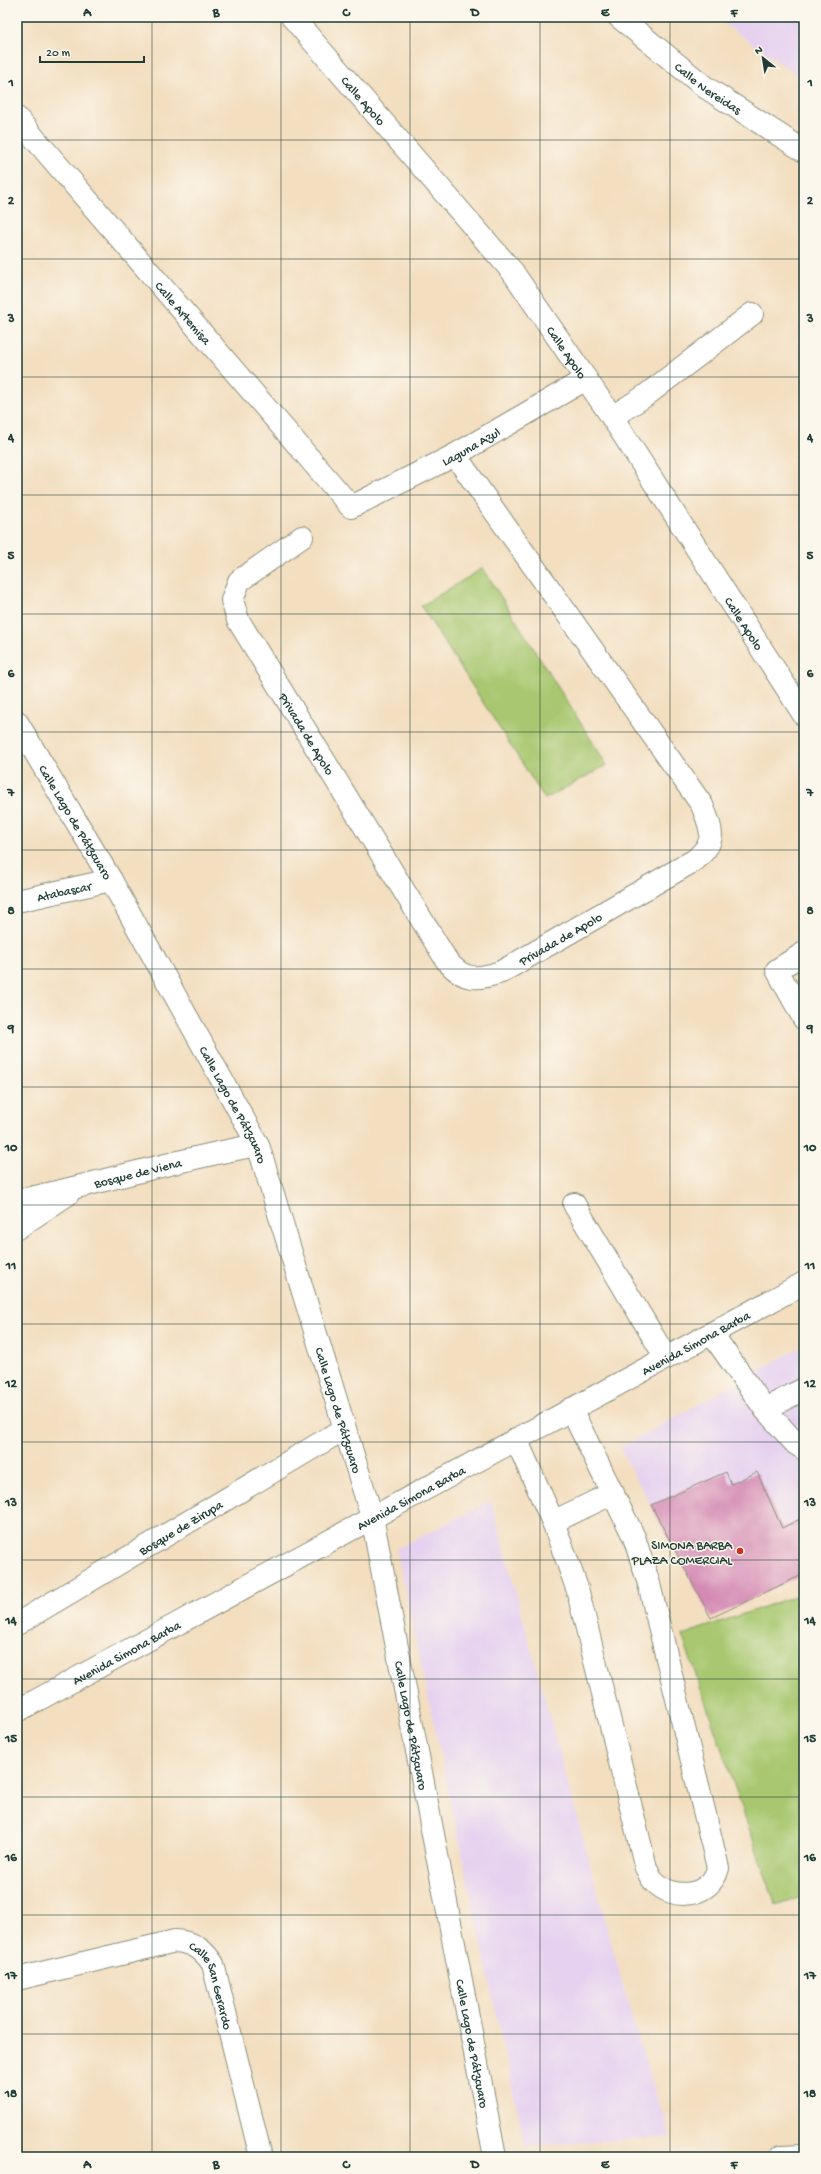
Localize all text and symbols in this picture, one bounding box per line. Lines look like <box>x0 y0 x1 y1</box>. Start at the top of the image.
text: A <box>82 6 92 21</box>
text: B <box>212 6 221 21</box>
text: C <box>341 6 351 21</box>
text: D <box>470 6 480 21</box>
text: E <box>601 6 610 21</box>
text: F <box>730 6 739 21</box>
scale bar <box>40 38 144 64</box>
north arrow <box>743 38 783 78</box>
text: N <box>753 44 765 58</box>
text: 20 m <box>46 47 71 61</box>
street label: Calle Nereidas <box>671 60 744 119</box>
street label: Calle Apolo <box>337 74 388 130</box>
text: 1 <box>7 76 14 91</box>
text: 1 <box>806 76 813 91</box>
text: 2 <box>8 194 15 209</box>
text: 2 <box>807 194 814 209</box>
street label: Calle Artemisa <box>151 279 214 349</box>
text: 3 <box>7 312 15 327</box>
text: 3 <box>806 312 814 327</box>
street label: Calle Apolo <box>542 324 589 383</box>
street label: Laguna Azul <box>440 425 504 470</box>
text: 4 <box>7 431 15 446</box>
text: 4 <box>806 431 814 446</box>
text: 5 <box>8 549 15 564</box>
text: 5 <box>807 549 814 564</box>
street label: Calle Apolo <box>720 595 765 654</box>
text: 6 <box>8 667 15 682</box>
text: 6 <box>807 667 814 682</box>
street label: Privada de Apolo <box>274 690 336 779</box>
street label: Calle Lago de Pátzcuaro <box>34 763 114 883</box>
text: 7 <box>7 786 16 801</box>
text: 7 <box>806 786 815 801</box>
street label: Atabascar <box>36 879 94 906</box>
text: 8 <box>7 904 15 919</box>
text: 8 <box>806 904 814 919</box>
street label: Privada de Apolo <box>516 910 606 971</box>
text: 9 <box>7 1022 15 1037</box>
text: 9 <box>806 1022 814 1037</box>
street label: Calle Lago de Pátzcuaro <box>195 1044 268 1166</box>
text: 10 <box>4 1141 18 1156</box>
text: 10 <box>803 1141 817 1156</box>
street label: Bosque de Viena <box>92 1156 184 1193</box>
text: 11 <box>5 1259 16 1274</box>
text: 11 <box>804 1259 815 1274</box>
street label: Avenida Simona Barba <box>640 1309 754 1380</box>
street label: Calle Lago de Pátzcuaro <box>310 1346 363 1476</box>
text: 12 <box>4 1377 17 1392</box>
text: 12 <box>803 1377 816 1392</box>
street label: Avenida Simona Barba <box>355 1463 469 1535</box>
text: 13 <box>4 1496 17 1511</box>
text: 13 <box>803 1496 816 1511</box>
street label: Bosque de Zirupa <box>136 1498 227 1560</box>
place label: SIMONA BARBA PLAZA COMERCIAL <box>631 1539 733 1569</box>
marker: SIMONA BARBA PLAZA COMERCIAL <box>735 1546 745 1556</box>
text: 14 <box>4 1614 18 1629</box>
text: 14 <box>803 1614 817 1629</box>
street label: Avenida Simona Barba <box>70 1618 185 1689</box>
street label: Calle Lago de Pátzcuaro <box>390 1660 429 1792</box>
text: 15 <box>4 1732 17 1747</box>
text: 15 <box>803 1732 816 1747</box>
text: 16 <box>4 1851 17 1866</box>
text: 16 <box>803 1851 816 1866</box>
street label: Calle San Gerardo <box>186 1939 234 2032</box>
text: 17 <box>4 1969 18 1984</box>
text: 17 <box>803 1969 817 1984</box>
street label: Calle Lago de Pátzcuaro <box>451 1978 490 2110</box>
text: 18 <box>4 2087 17 2102</box>
text: 18 <box>803 2087 816 2102</box>
text: A <box>82 2158 92 2173</box>
text: B <box>212 2158 221 2173</box>
text: C <box>341 2158 351 2173</box>
text: D <box>470 2158 480 2173</box>
text: E <box>601 2158 610 2173</box>
text: F <box>730 2158 739 2173</box>

